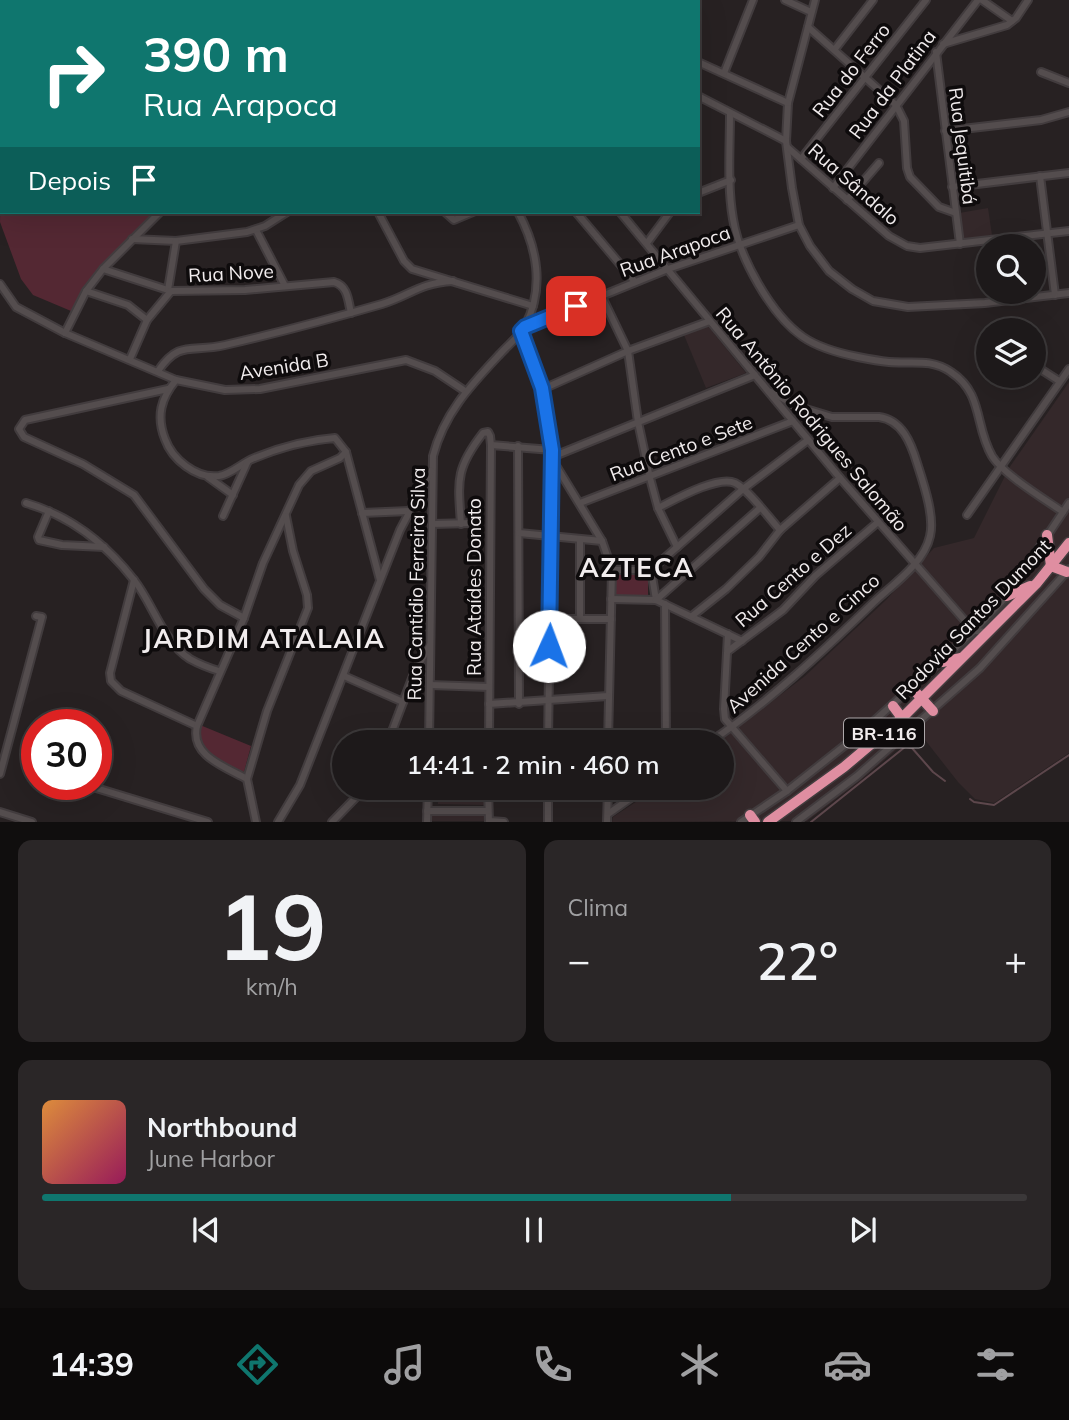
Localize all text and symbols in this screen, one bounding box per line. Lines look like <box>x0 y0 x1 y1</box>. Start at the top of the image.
street label: Rua do Ferro <box>807 18 895 122</box>
text: 390 m <box>143 23 289 84</box>
street label: Rua da Platina <box>843 25 941 143</box>
icon: right <box>28 28 119 119</box>
text: Rua Arapoca <box>143 84 338 124</box>
street label: Rua Jequitibá <box>944 86 982 206</box>
street label: Rua Sândalo <box>803 138 905 230</box>
icon: arrive <box>125 161 163 199</box>
text: Depois <box>28 164 111 197</box>
street label: Rua Arapoca <box>617 220 733 282</box>
map controls <box>976 234 1046 388</box>
button: search <box>976 234 1046 304</box>
street label: Rua Nove <box>188 259 274 287</box>
pin <box>546 276 606 336</box>
icon: arrive <box>557 287 595 325</box>
street label: Rua Antônio Rodrigues Salomão <box>711 302 913 536</box>
button: layers <box>976 318 1046 388</box>
street label: Avenida B <box>238 347 330 385</box>
street label: Rua Cento e Sete <box>606 410 756 486</box>
street label: Rua Cantidio Ferreira Silva <box>402 467 430 701</box>
street label: Rua Ataídes Donato <box>462 498 486 676</box>
street label: Rua Cento e Dez <box>730 518 856 632</box>
street label: Rodovia Santos Dumont <box>890 534 1056 704</box>
district label: AZTECA <box>579 551 695 584</box>
street label: Avenida Cento e Cinco <box>722 568 884 718</box>
position arrow <box>512 609 586 683</box>
district label: JARDIM ATALAIA <box>142 622 386 655</box>
speed limit sign: 30 <box>21 709 112 800</box>
road number: BR-116 <box>844 718 924 748</box>
text: 14:41 · 2 min · 460 m <box>406 748 660 781</box>
text: 19 <box>217 869 326 983</box>
text: Clima <box>568 893 628 922</box>
text: 22° <box>756 928 838 993</box>
text: − <box>568 936 590 984</box>
text: + <box>1004 936 1027 984</box>
text: km/h <box>246 972 298 1001</box>
text: Northbound <box>147 1111 297 1144</box>
text: June Harbor <box>147 1144 275 1173</box>
icon: previous <box>187 1211 225 1249</box>
icon: pause <box>515 1211 553 1249</box>
icon: next <box>844 1211 882 1249</box>
icon: directions <box>233 1340 282 1389</box>
icon: music <box>380 1340 429 1389</box>
icon: phone <box>528 1340 577 1389</box>
icon: climate <box>675 1340 724 1389</box>
icon: car <box>823 1340 872 1389</box>
icon: filters <box>971 1340 1020 1389</box>
text: 14:39 <box>49 1344 134 1384</box>

